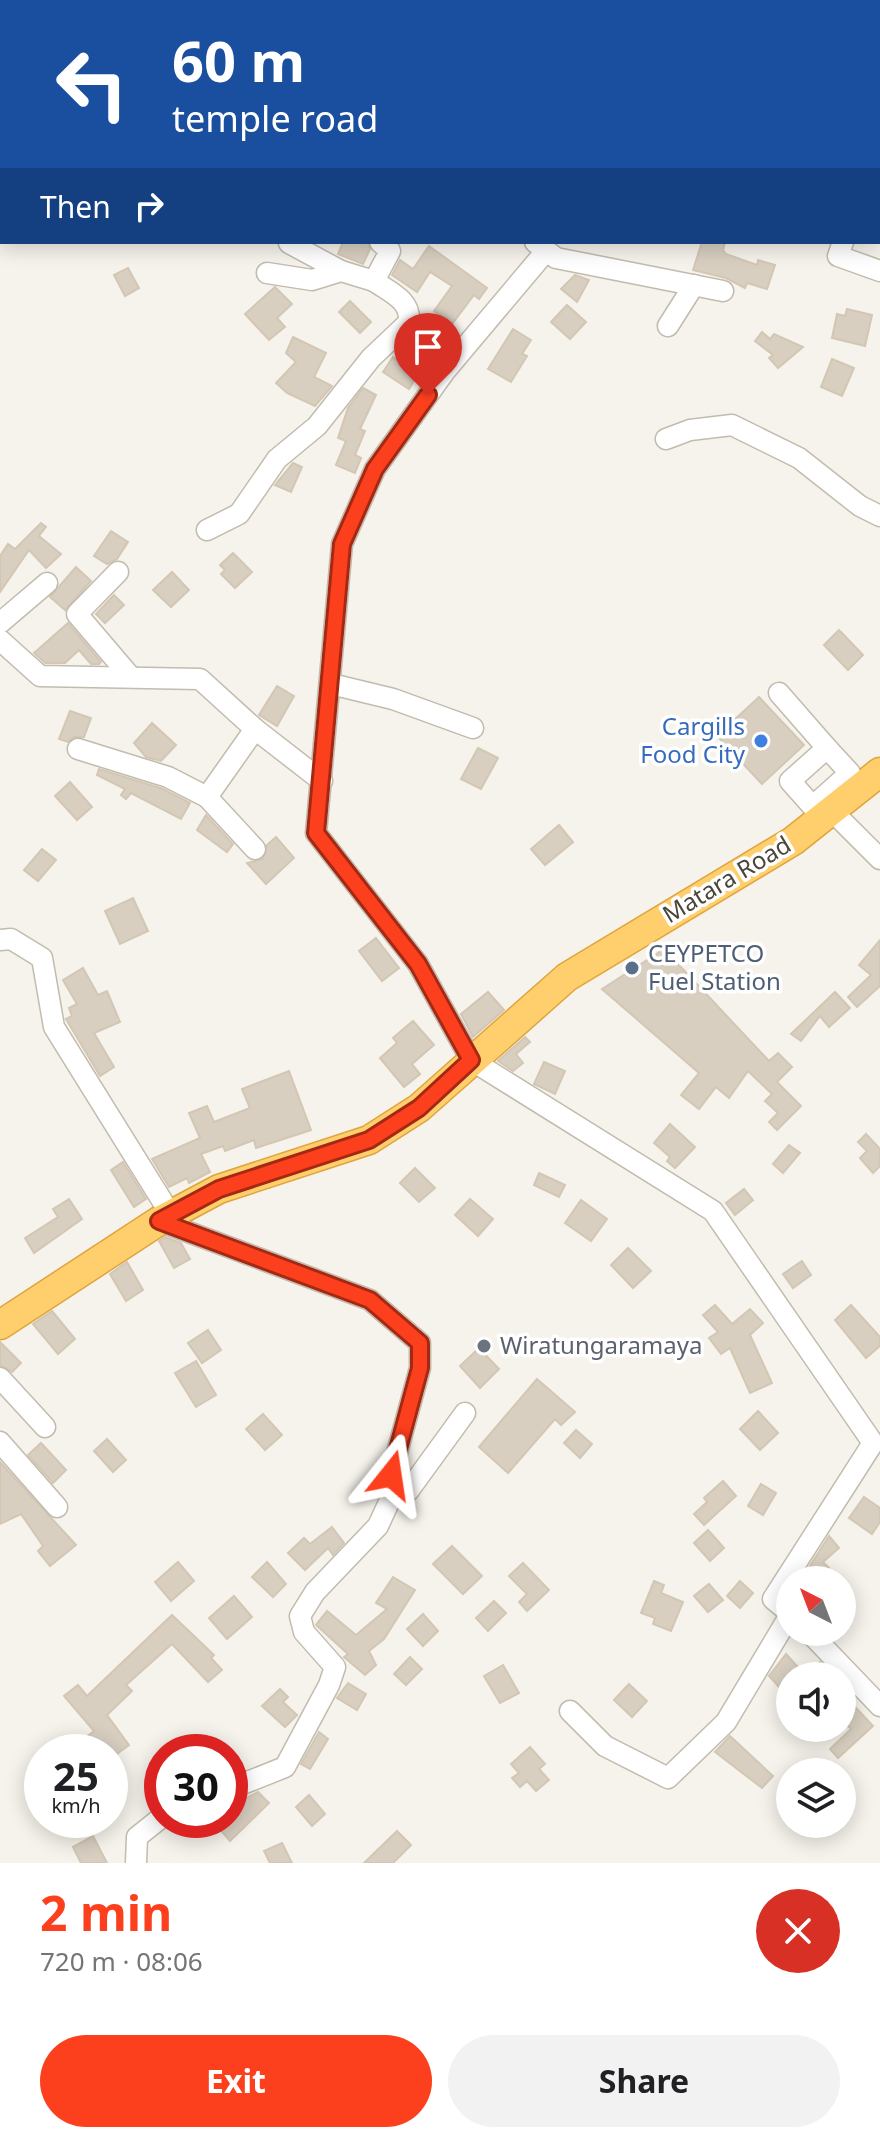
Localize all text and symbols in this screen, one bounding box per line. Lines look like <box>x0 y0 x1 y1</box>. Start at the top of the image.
text: 60 m <box>172 22 305 98</box>
icon: left <box>40 32 144 136</box>
text: temple road <box>172 94 378 143</box>
icon: right <box>127 184 171 228</box>
text: Then <box>40 186 111 227</box>
pin <box>394 313 462 395</box>
icon: arrive <box>406 325 450 369</box>
place label: Cargills Food City <box>640 709 746 770</box>
marker: Cargills Food City <box>752 732 770 750</box>
street label: Matara Road <box>656 827 797 930</box>
place label: CEYPETCO Fuel Station <box>648 936 781 997</box>
marker: CEYPETCO Fuel Station <box>623 959 641 977</box>
place label: Wiratungaramaya <box>500 1328 702 1361</box>
marker: Wiratungaramaya <box>475 1337 493 1355</box>
position arrow <box>349 1433 433 1517</box>
north arrow <box>776 1566 856 1646</box>
map controls <box>776 1566 856 1838</box>
button: sound <box>776 1662 856 1742</box>
speed limit sign: 30 <box>144 1734 248 1838</box>
text: 25 <box>53 1748 99 1803</box>
button: layers <box>776 1758 856 1838</box>
text: km/h <box>51 1792 101 1819</box>
text: 2 min <box>40 1880 172 1945</box>
button: close <box>756 1889 840 1973</box>
text: 720 m · 08:06 <box>40 1943 203 1979</box>
button: Exit <box>40 2035 432 2127</box>
button: Share <box>448 2035 840 2127</box>

